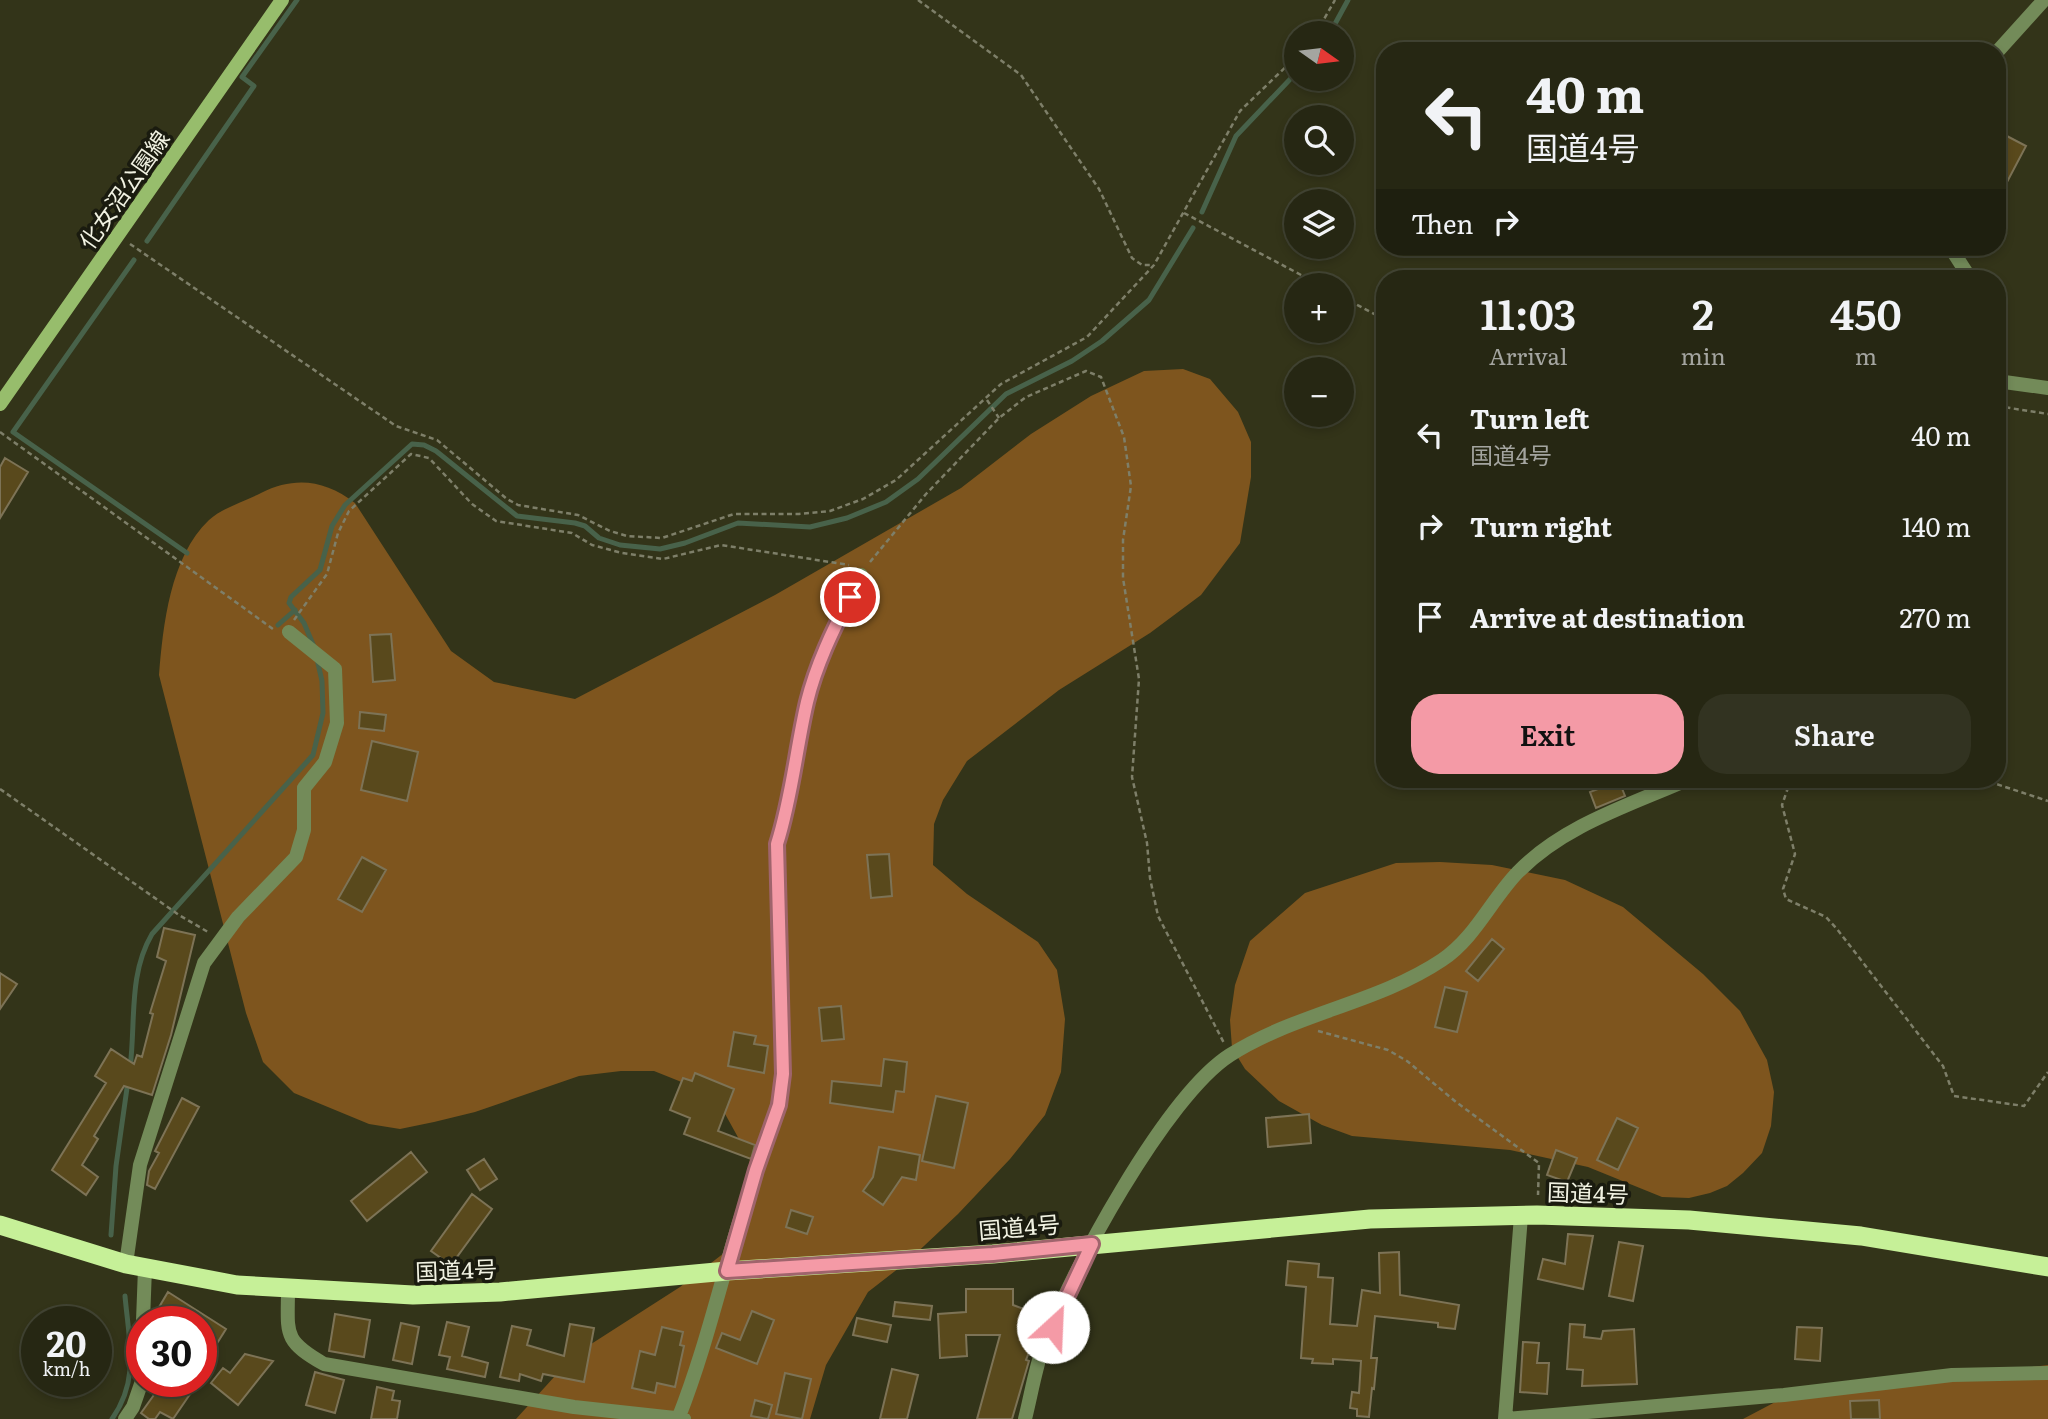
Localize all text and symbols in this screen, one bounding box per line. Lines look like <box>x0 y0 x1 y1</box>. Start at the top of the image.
north arrow <box>1284 21 1354 91</box>
map controls <box>1284 21 1354 427</box>
text: 40 m <box>1526 55 1644 128</box>
icon: left <box>1411 70 1502 161</box>
button: search <box>1284 105 1354 175</box>
text: 国道4号 <box>1526 122 1640 170</box>
street label: 化女沼公園線 <box>69 123 177 255</box>
button: layers <box>1284 189 1354 259</box>
text: Then <box>1411 203 1473 242</box>
icon: right <box>1487 203 1525 241</box>
button: + <box>1284 273 1354 343</box>
text: 11:03 <box>1480 281 1576 343</box>
text: 2 <box>1692 281 1714 343</box>
text: 450 <box>1830 281 1902 343</box>
text: Arrival <box>1489 338 1568 372</box>
text: min <box>1680 338 1726 372</box>
text: m <box>1855 338 1877 372</box>
button: − <box>1284 357 1354 427</box>
text: Turn left <box>1470 398 1589 437</box>
text: 40 m <box>1911 415 1971 454</box>
icon: left <box>1411 416 1449 454</box>
text: 国道4号 <box>1470 437 1552 471</box>
text: Turn right <box>1470 506 1612 545</box>
text: 140 m <box>1902 506 1971 545</box>
icon: right <box>1411 507 1449 545</box>
pin <box>820 567 880 627</box>
icon: arrive <box>831 578 869 616</box>
text: Arrive at destination <box>1470 597 1745 636</box>
text: 270 m <box>1899 597 1971 636</box>
icon: arrive <box>1411 598 1449 636</box>
button: Exit <box>1411 694 1684 774</box>
button: Share <box>1698 694 1971 774</box>
street label: 国道4号 <box>1547 1174 1629 1210</box>
street label: 国道4号 <box>977 1206 1061 1246</box>
street label: 国道4号 <box>415 1251 497 1287</box>
position arrow <box>1016 1290 1090 1364</box>
speed limit sign: 30 <box>126 1306 217 1397</box>
text: 20 <box>46 1316 87 1368</box>
text: km/h <box>43 1355 90 1382</box>

